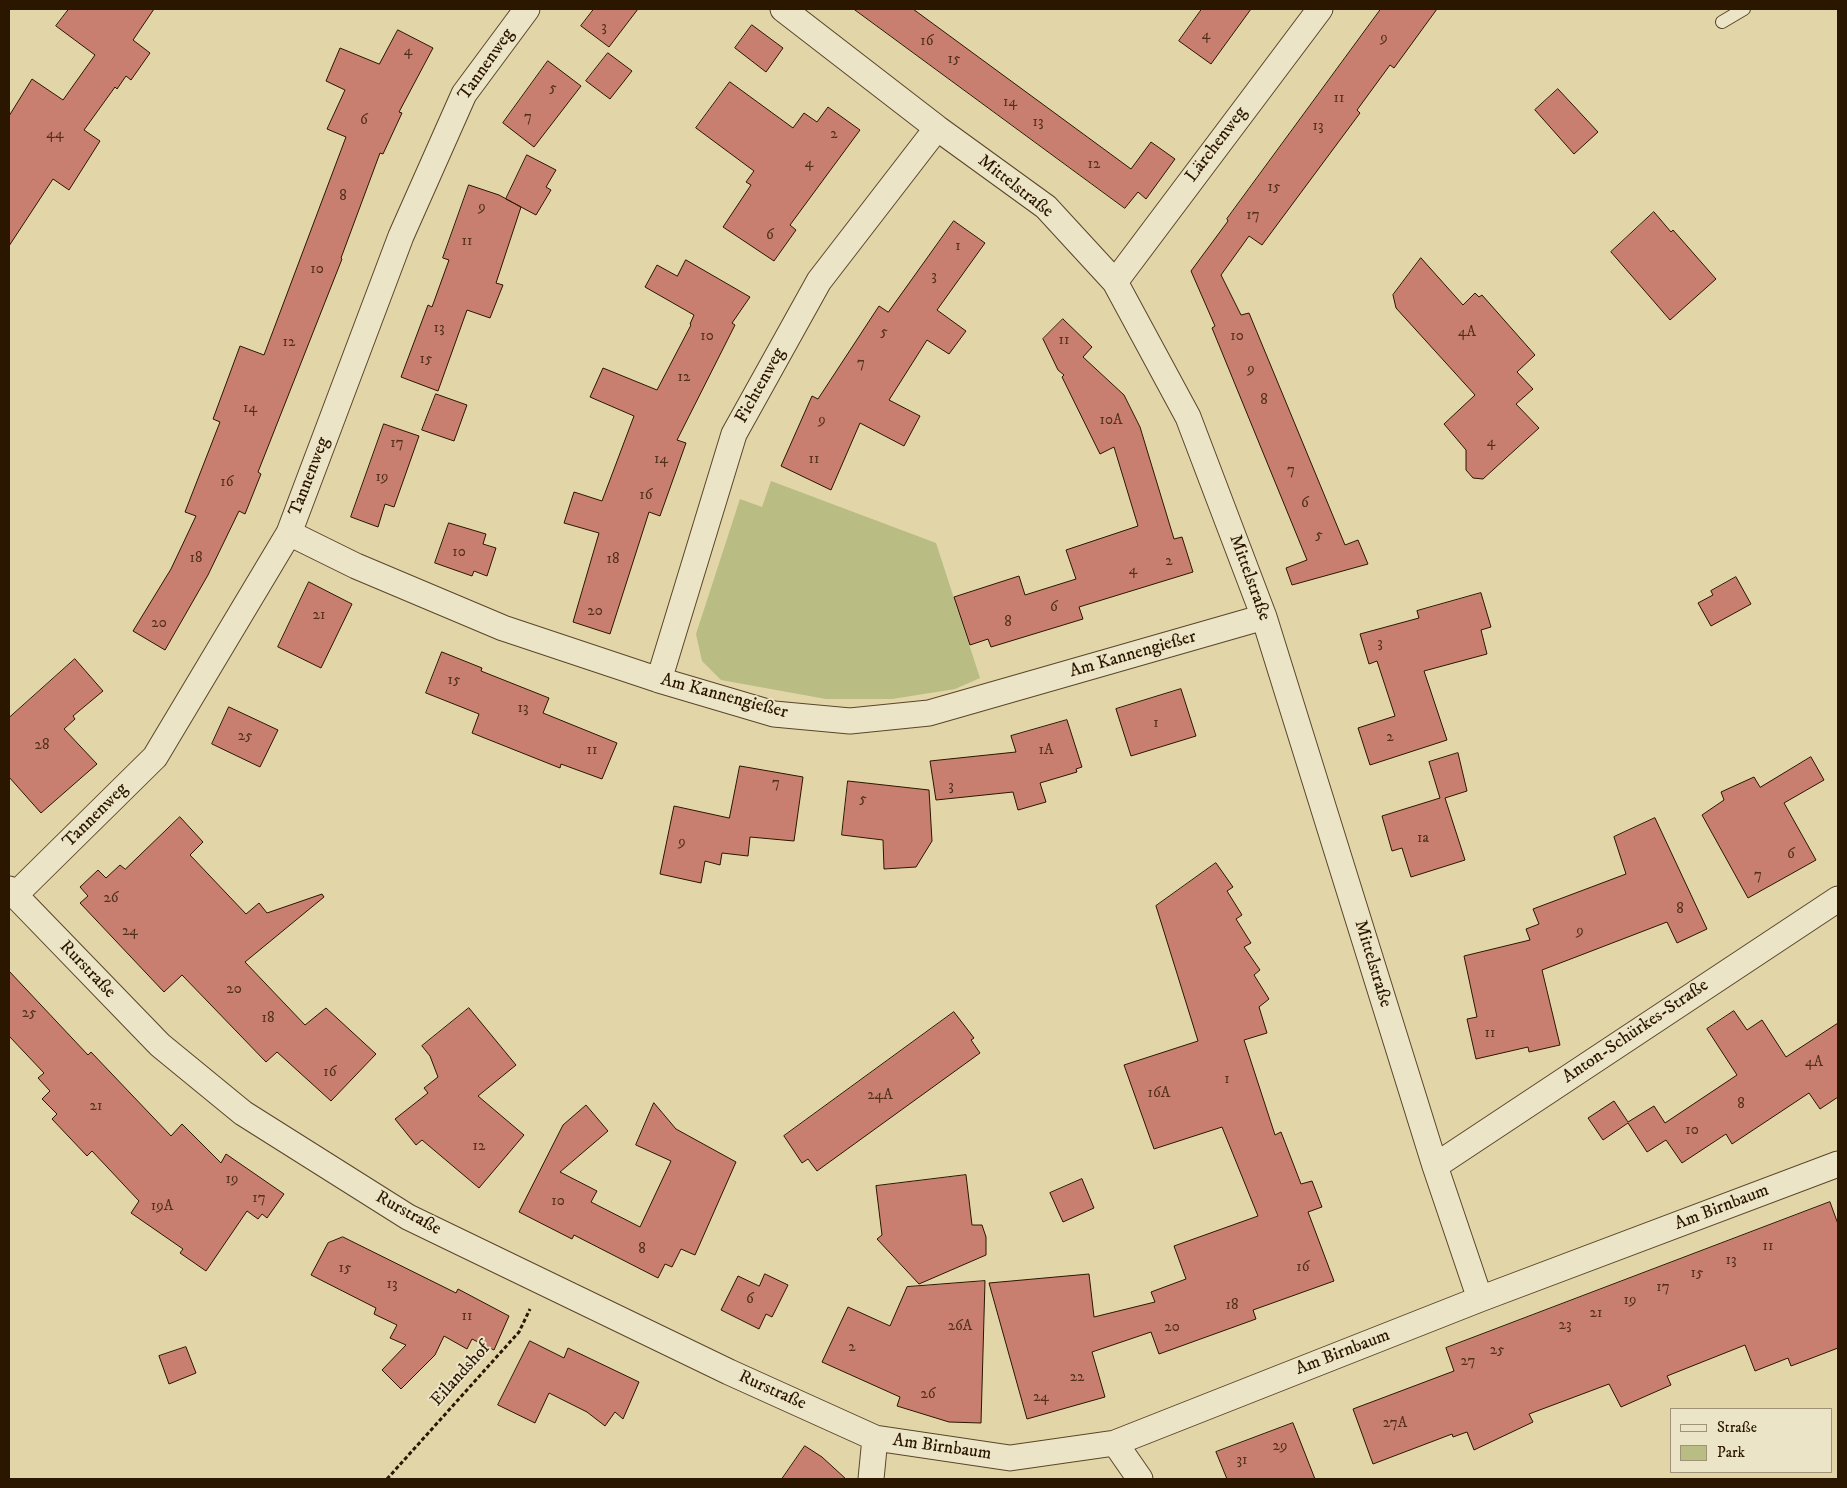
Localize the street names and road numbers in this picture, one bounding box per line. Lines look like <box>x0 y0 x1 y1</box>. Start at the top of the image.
street label: Tannenweg <box>454 25 520 105</box>
street label: Lärchenweg <box>1182 103 1252 187</box>
street label: Mittelstraße <box>973 151 1057 223</box>
street label: Fichtenweg <box>731 344 791 428</box>
street label: Tannenweg <box>285 434 335 520</box>
street label: Mittelstraße <box>1223 532 1275 624</box>
street label: Am Kannengießer <box>1067 627 1199 683</box>
street label: Am Kannengießer <box>658 670 790 724</box>
street label: Tannenweg <box>59 779 133 853</box>
street label: Mittelstraße <box>1349 918 1395 1010</box>
street label: Rurstraße <box>54 937 120 1003</box>
street label: Anton-Schürkes-Straße <box>1559 975 1713 1089</box>
street label: Am Birnbaum <box>1672 1180 1772 1236</box>
street label: Rurstraße <box>371 1187 445 1241</box>
street label: Am Birnbaum <box>1293 1325 1393 1381</box>
street label: Eilandshof <box>427 1339 495 1411</box>
street label: Rurstraße <box>735 1367 809 1415</box>
street label: Am Birnbaum <box>891 1430 993 1466</box>

